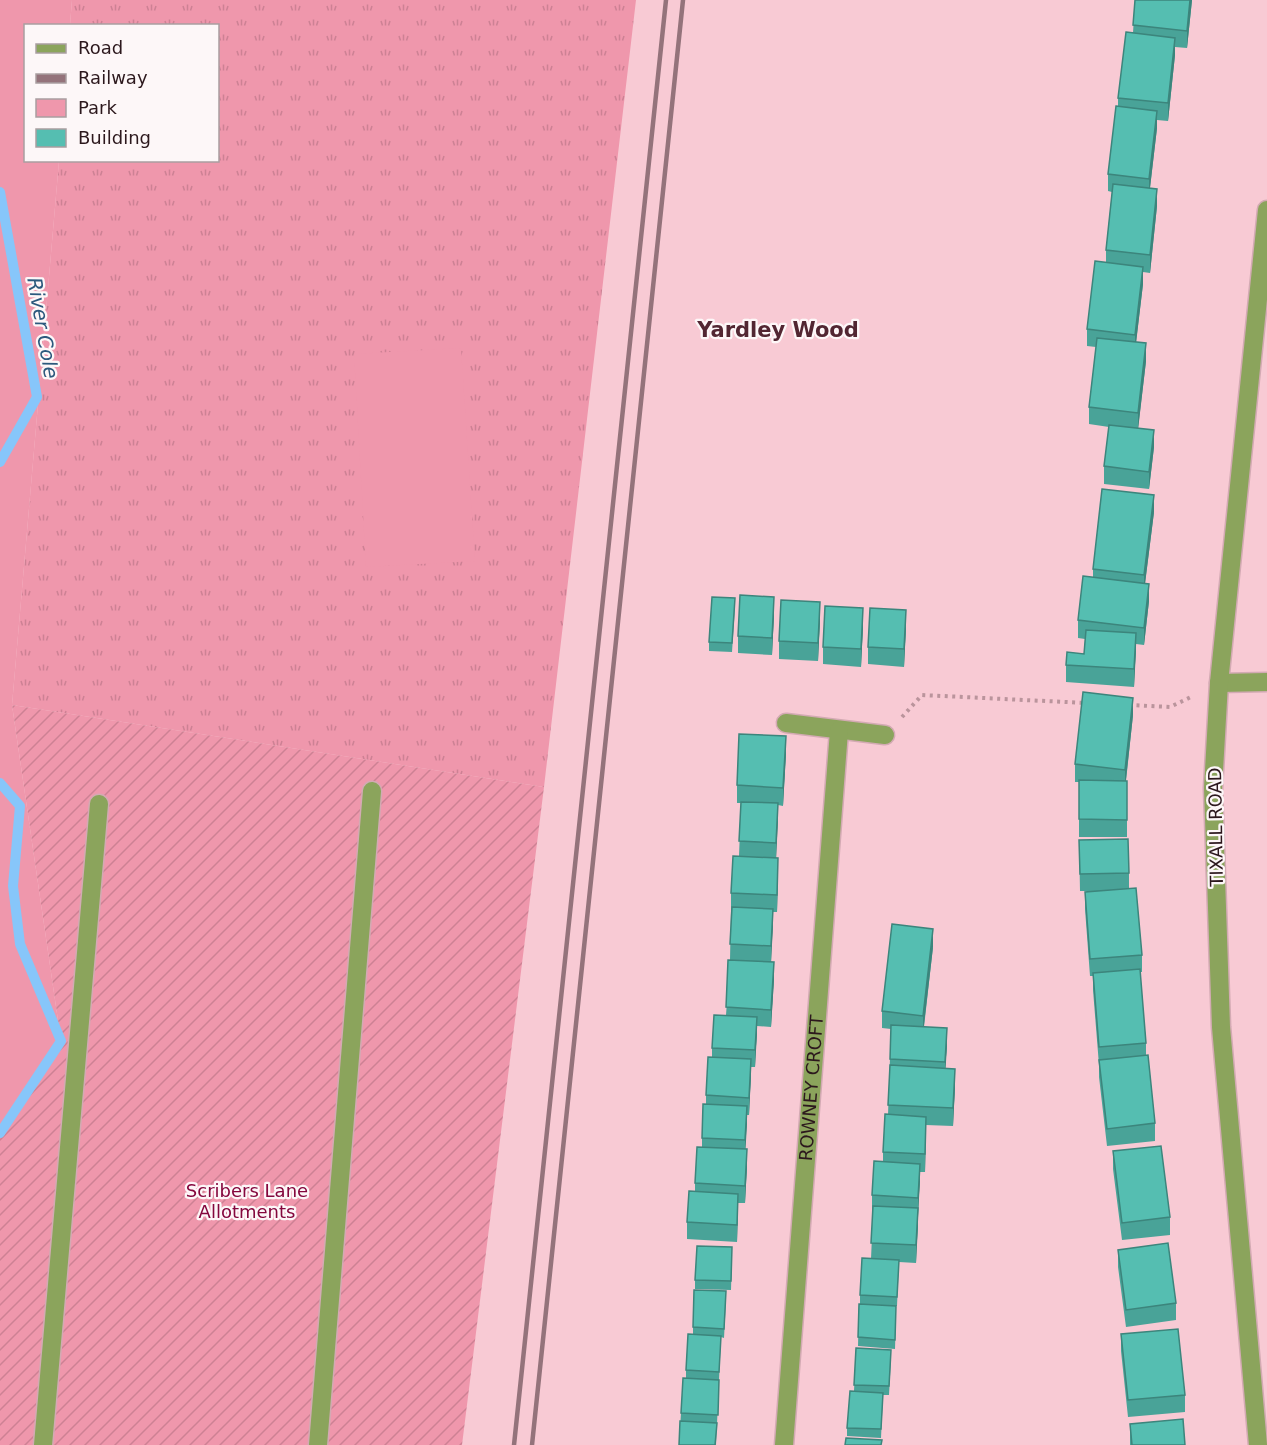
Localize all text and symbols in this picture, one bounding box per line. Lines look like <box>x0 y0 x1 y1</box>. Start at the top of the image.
legend <box>24 24 219 162</box>
text: Road <box>78 37 123 58</box>
text: Railway <box>78 67 148 88</box>
text: Park <box>78 97 117 118</box>
text: Building <box>78 127 151 148</box>
water label: River Cole <box>22 276 64 380</box>
district label: Yardley Wood <box>696 318 859 342</box>
street label: TIXALL ROAD <box>1204 767 1227 888</box>
street label: ROWNEY CROFT <box>795 1013 827 1162</box>
park label: Scribers Lane Allotments <box>186 1180 308 1222</box>

